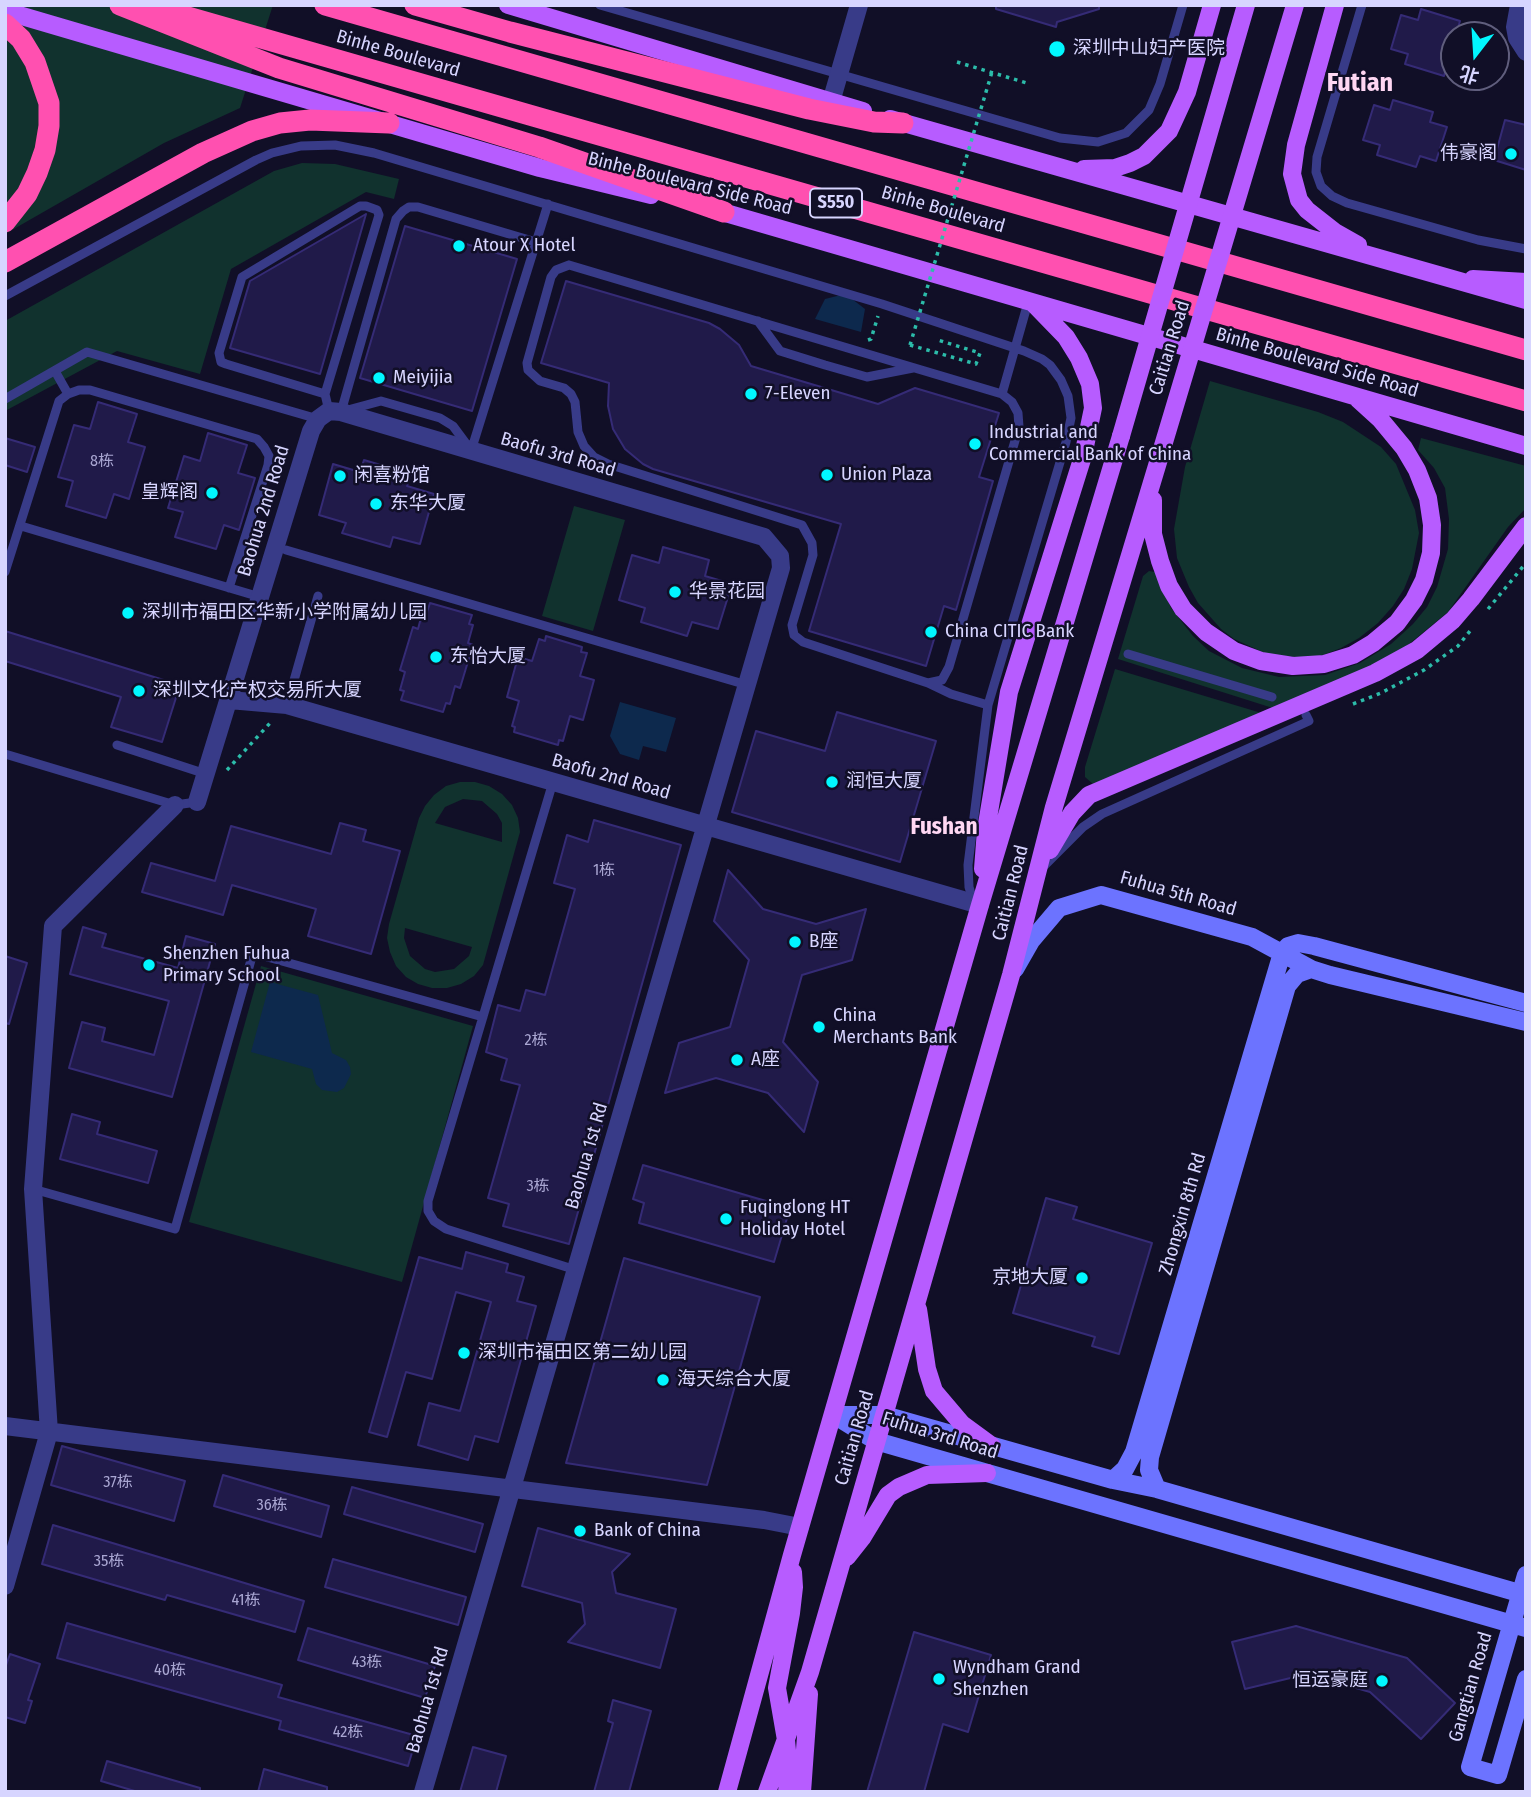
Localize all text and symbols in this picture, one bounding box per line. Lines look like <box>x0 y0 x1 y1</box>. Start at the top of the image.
north arrow <box>1440 21 1510 91</box>
street label: Binhe Boulevard <box>334 25 462 83</box>
place label: 深圳中山妇产医院 <box>1073 38 1225 60</box>
marker: 深圳中山妇产医院 <box>1047 39 1067 59</box>
text: 北 <box>1457 61 1482 88</box>
district label: Futian <box>1327 68 1393 100</box>
place label: 伟豪阁 <box>1440 143 1497 165</box>
marker: 伟豪阁 <box>1503 146 1519 162</box>
street label: Binhe Boulevard Side Road <box>586 148 794 220</box>
street label: Binhe Boulevard <box>879 181 1007 239</box>
road number: S550 <box>810 188 862 218</box>
place label: Atour X Hotel <box>473 235 576 257</box>
marker: Atour X Hotel <box>451 238 467 254</box>
street label: Caitian Road <box>1145 298 1195 398</box>
street label: Binhe Boulevard Side Road <box>1213 323 1421 403</box>
place label: Meiyijia <box>393 367 453 389</box>
marker: Meiyijia <box>371 370 387 386</box>
place label: 7-Eleven <box>765 383 830 405</box>
marker: 7-Eleven <box>743 386 759 402</box>
place label: Industrial and Commercial Bank of China <box>989 422 1191 466</box>
street label: Baofu 3rd Road <box>498 428 618 482</box>
marker: Industrial and Commercial Bank of China <box>967 436 983 452</box>
street label: Baohua 2nd Road <box>233 443 295 579</box>
house number: 8栋 <box>90 452 114 472</box>
place label: Union Plaza <box>841 464 932 486</box>
place label: 闲喜粉馆 <box>354 465 430 487</box>
marker: Union Plaza <box>819 467 835 483</box>
marker: 闲喜粉馆 <box>332 468 348 484</box>
place label: 皇辉阁 <box>141 482 198 504</box>
marker: 皇辉阁 <box>204 485 220 501</box>
place label: 东华大厦 <box>390 493 466 515</box>
marker: 东华大厦 <box>368 496 384 512</box>
place label: 华景花园 <box>689 581 765 603</box>
marker: 华景花园 <box>667 584 683 600</box>
place label: 深圳市福田区华新小学附属幼儿园 <box>142 602 427 624</box>
marker: 深圳市福田区华新小学附属幼儿园 <box>120 605 136 621</box>
place label: China CITIC Bank <box>945 621 1074 643</box>
marker: China CITIC Bank <box>923 624 939 640</box>
place label: 东怡大厦 <box>450 646 526 668</box>
marker: 东怡大厦 <box>428 649 444 665</box>
place label: 深圳文化产权交易所大厦 <box>153 680 362 702</box>
marker: 深圳文化产权交易所大厦 <box>131 683 147 699</box>
street label: Baofu 2nd Road <box>549 749 673 805</box>
place label: 润恒大厦 <box>846 771 922 793</box>
marker: 润恒大厦 <box>824 774 840 790</box>
district label: Fushan <box>911 814 977 842</box>
street label: Caitian Road <box>988 843 1034 943</box>
house number: 1栋 <box>593 861 615 881</box>
street label: Fuhua 5th Road <box>1117 867 1239 921</box>
place label: B座 <box>809 931 838 953</box>
marker: B座 <box>787 934 803 950</box>
place label: Shenzhen Fuhua Primary School <box>163 943 290 987</box>
marker: Shenzhen Fuhua Primary School <box>141 957 157 973</box>
place label: China Merchants Bank <box>833 1005 957 1049</box>
marker: China Merchants Bank <box>811 1019 827 1035</box>
house number: 2栋 <box>524 1031 548 1051</box>
place label: A座 <box>751 1049 780 1071</box>
marker: A座 <box>729 1052 745 1068</box>
street label: Baohua 1st Rd <box>561 1100 613 1212</box>
street label: Zhongxin 8th Rd <box>1155 1150 1211 1278</box>
house number: 3栋 <box>526 1177 550 1197</box>
place label: Fuqinglong HT Holiday Hotel <box>740 1197 850 1241</box>
marker: Fuqinglong HT Holiday Hotel <box>718 1211 734 1227</box>
place label: 京地大厦 <box>992 1267 1068 1289</box>
marker: 京地大厦 <box>1074 1270 1090 1286</box>
place label: 深圳市福田区第二幼儿园 <box>478 1342 687 1364</box>
marker: 深圳市福田区第二幼儿园 <box>456 1345 472 1361</box>
place label: 海天综合大厦 <box>677 1369 791 1391</box>
marker: 海天综合大厦 <box>655 1372 671 1388</box>
street label: Caitian Road <box>831 1388 879 1488</box>
street label: Fuhua 3rd Road <box>879 1408 1001 1464</box>
house number: 37栋 <box>103 1473 133 1493</box>
house number: 36栋 <box>256 1496 288 1516</box>
place label: Bank of China <box>594 1520 701 1542</box>
marker: Bank of China <box>572 1523 588 1539</box>
house number: 35栋 <box>94 1552 124 1572</box>
house number: 41栋 <box>231 1591 261 1611</box>
street label: Gangtian Road <box>1444 1629 1498 1745</box>
street label: Baohua 1st Rd <box>402 1644 454 1756</box>
house number: 43栋 <box>352 1653 382 1673</box>
place label: Wyndham Grand Shenzhen <box>953 1657 1081 1701</box>
house number: 40栋 <box>154 1661 186 1681</box>
place label: 恒运豪庭 <box>1292 1670 1368 1692</box>
marker: Wyndham Grand Shenzhen <box>931 1671 947 1687</box>
marker: 恒运豪庭 <box>1374 1673 1390 1689</box>
house number: 42栋 <box>333 1723 363 1743</box>

